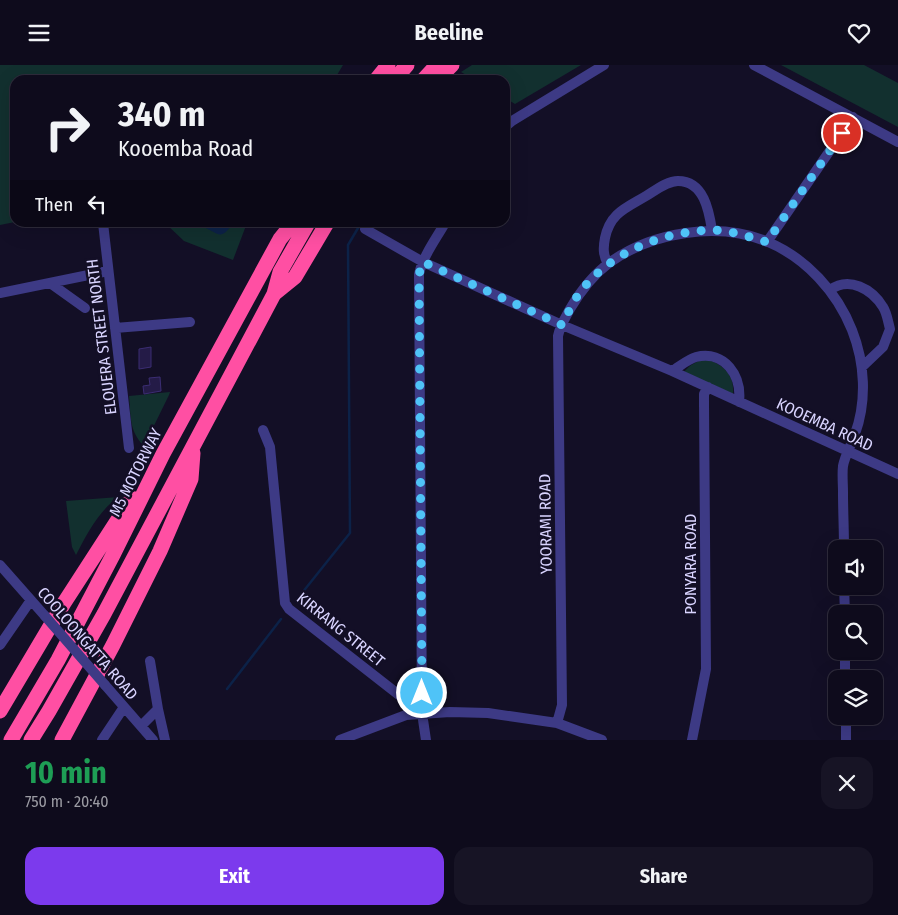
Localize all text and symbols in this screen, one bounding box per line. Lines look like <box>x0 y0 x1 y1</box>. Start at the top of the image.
icon: menu <box>25 19 53 47</box>
text: Beeline <box>415 19 484 46</box>
icon: heart <box>845 19 873 47</box>
text: 340 m <box>118 93 206 135</box>
icon: right <box>35 95 100 160</box>
pin <box>821 112 863 154</box>
icon: arrive <box>828 119 856 147</box>
text: Kooemba Road <box>118 135 253 162</box>
icon: left <box>83 190 111 218</box>
text: Then <box>35 193 73 216</box>
street label: ELOUERA STREET NORTH <box>83 258 120 416</box>
street label: KOOEMBA ROAD <box>774 394 876 455</box>
street label: M5 MOTORWAY <box>105 425 166 519</box>
street label: YOORAMI ROAD <box>535 474 556 574</box>
street label: PONYARA ROAD <box>681 514 700 614</box>
map controls <box>828 540 883 725</box>
button: sound <box>828 540 883 595</box>
street label: COOLOONGATTA ROAD <box>33 583 142 704</box>
street label: KIRRANG STREET <box>293 588 389 671</box>
button: search <box>828 605 883 660</box>
position arrow <box>395 666 447 718</box>
button: layers <box>828 670 883 725</box>
text: 10 min <box>25 755 107 791</box>
button: close <box>821 757 873 809</box>
text: 750 m · 20:40 <box>25 792 109 811</box>
button: Exit <box>25 847 444 905</box>
button: Share <box>454 847 873 905</box>

